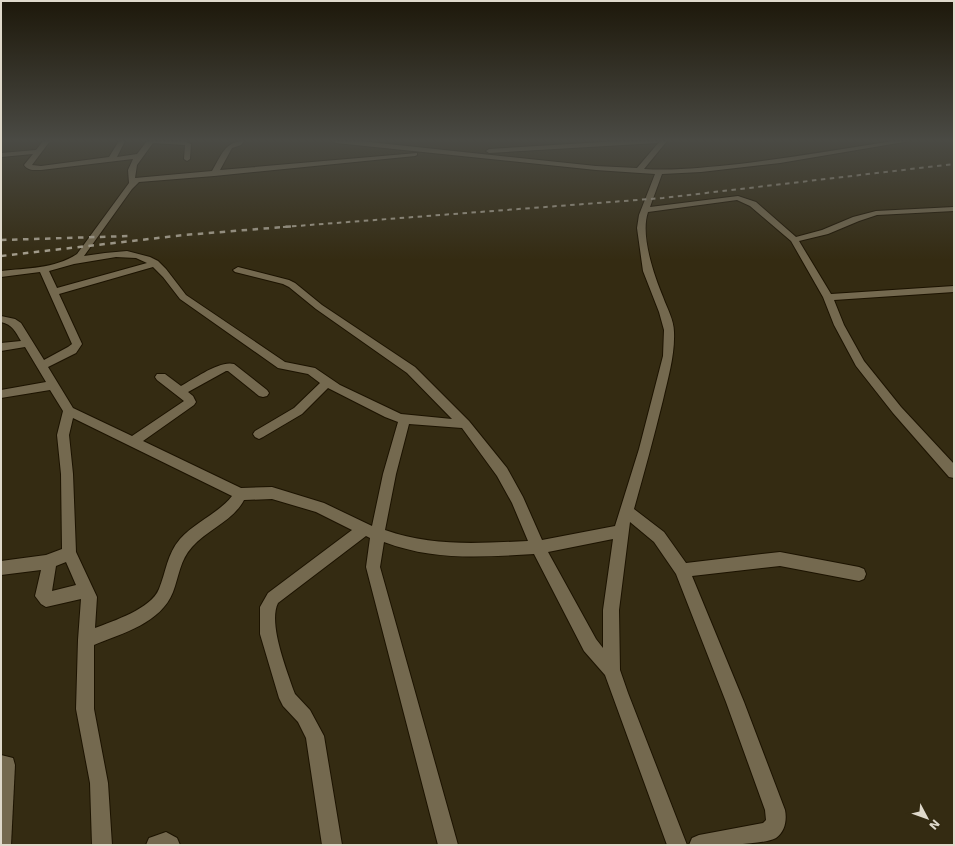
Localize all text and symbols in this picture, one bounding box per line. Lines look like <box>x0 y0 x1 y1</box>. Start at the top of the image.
north arrow <box>907 798 947 838</box>
text: N <box>926 816 942 832</box>

